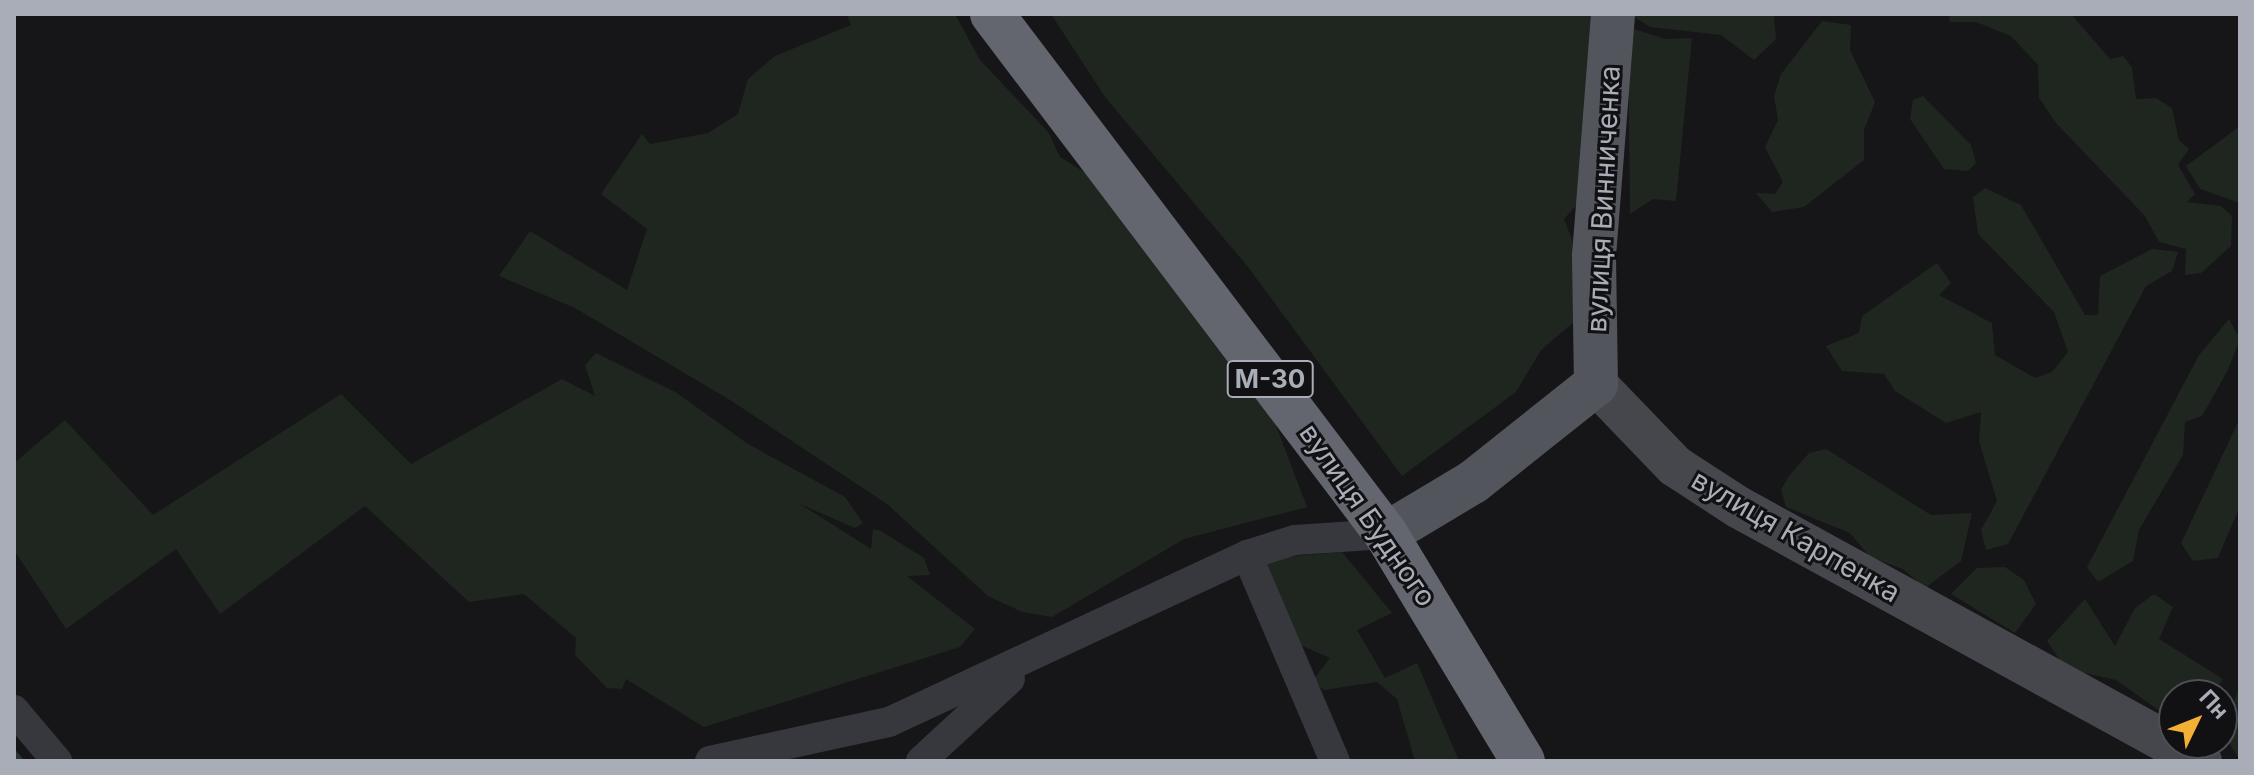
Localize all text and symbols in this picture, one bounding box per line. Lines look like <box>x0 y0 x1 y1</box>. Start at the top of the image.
street label: вулиця Винниченка <box>1579 65 1627 333</box>
road number: М-30 <box>1226 357 1314 401</box>
street label: вулиця Будного <box>1293 417 1443 613</box>
street label: вулиця Карпенка <box>1686 463 1906 609</box>
north arrow <box>2158 679 2238 759</box>
text: Пн <box>2194 684 2234 724</box>

